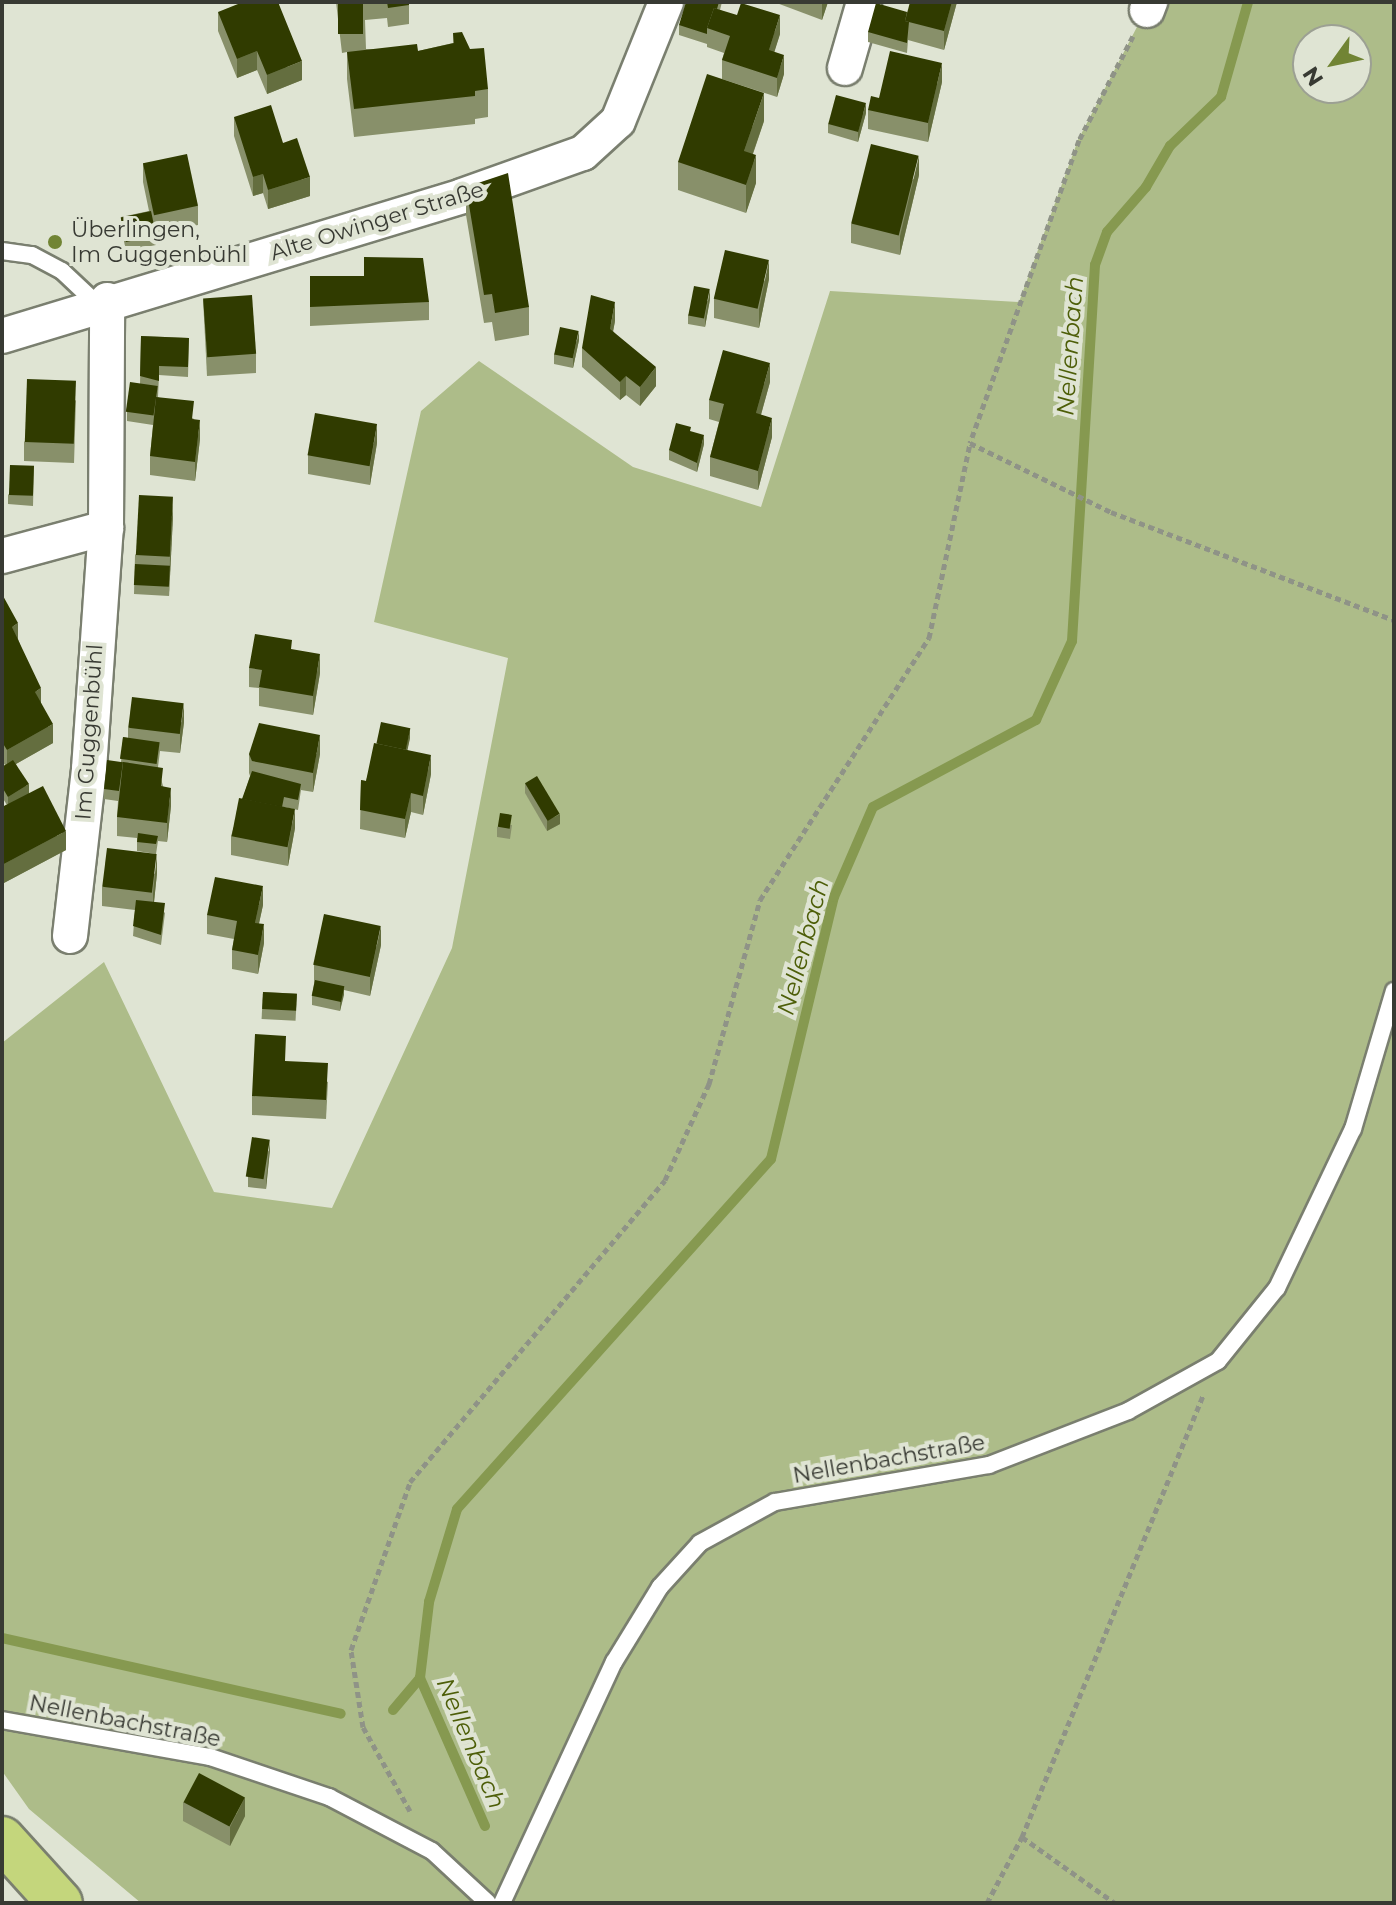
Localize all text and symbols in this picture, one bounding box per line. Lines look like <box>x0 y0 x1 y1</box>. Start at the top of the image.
north arrow <box>1292 24 1372 104</box>
text: N <box>1297 61 1329 91</box>
street label: Alte Owinger Straße <box>267 176 487 266</box>
place label: Überlingen, Im Guggenbühl <box>71 216 247 268</box>
marker: Überlingen, Im Guggenbühl <box>46 233 64 251</box>
water label: Nellenbach <box>1051 275 1089 417</box>
street label: Im Guggenbühl <box>70 643 108 821</box>
water label: Nellenbach <box>771 876 835 1018</box>
street label: Nellenbachstraße <box>791 1429 987 1489</box>
water label: Nellenbach <box>430 1673 512 1813</box>
street label: Nellenbachstraße <box>27 1689 223 1753</box>

